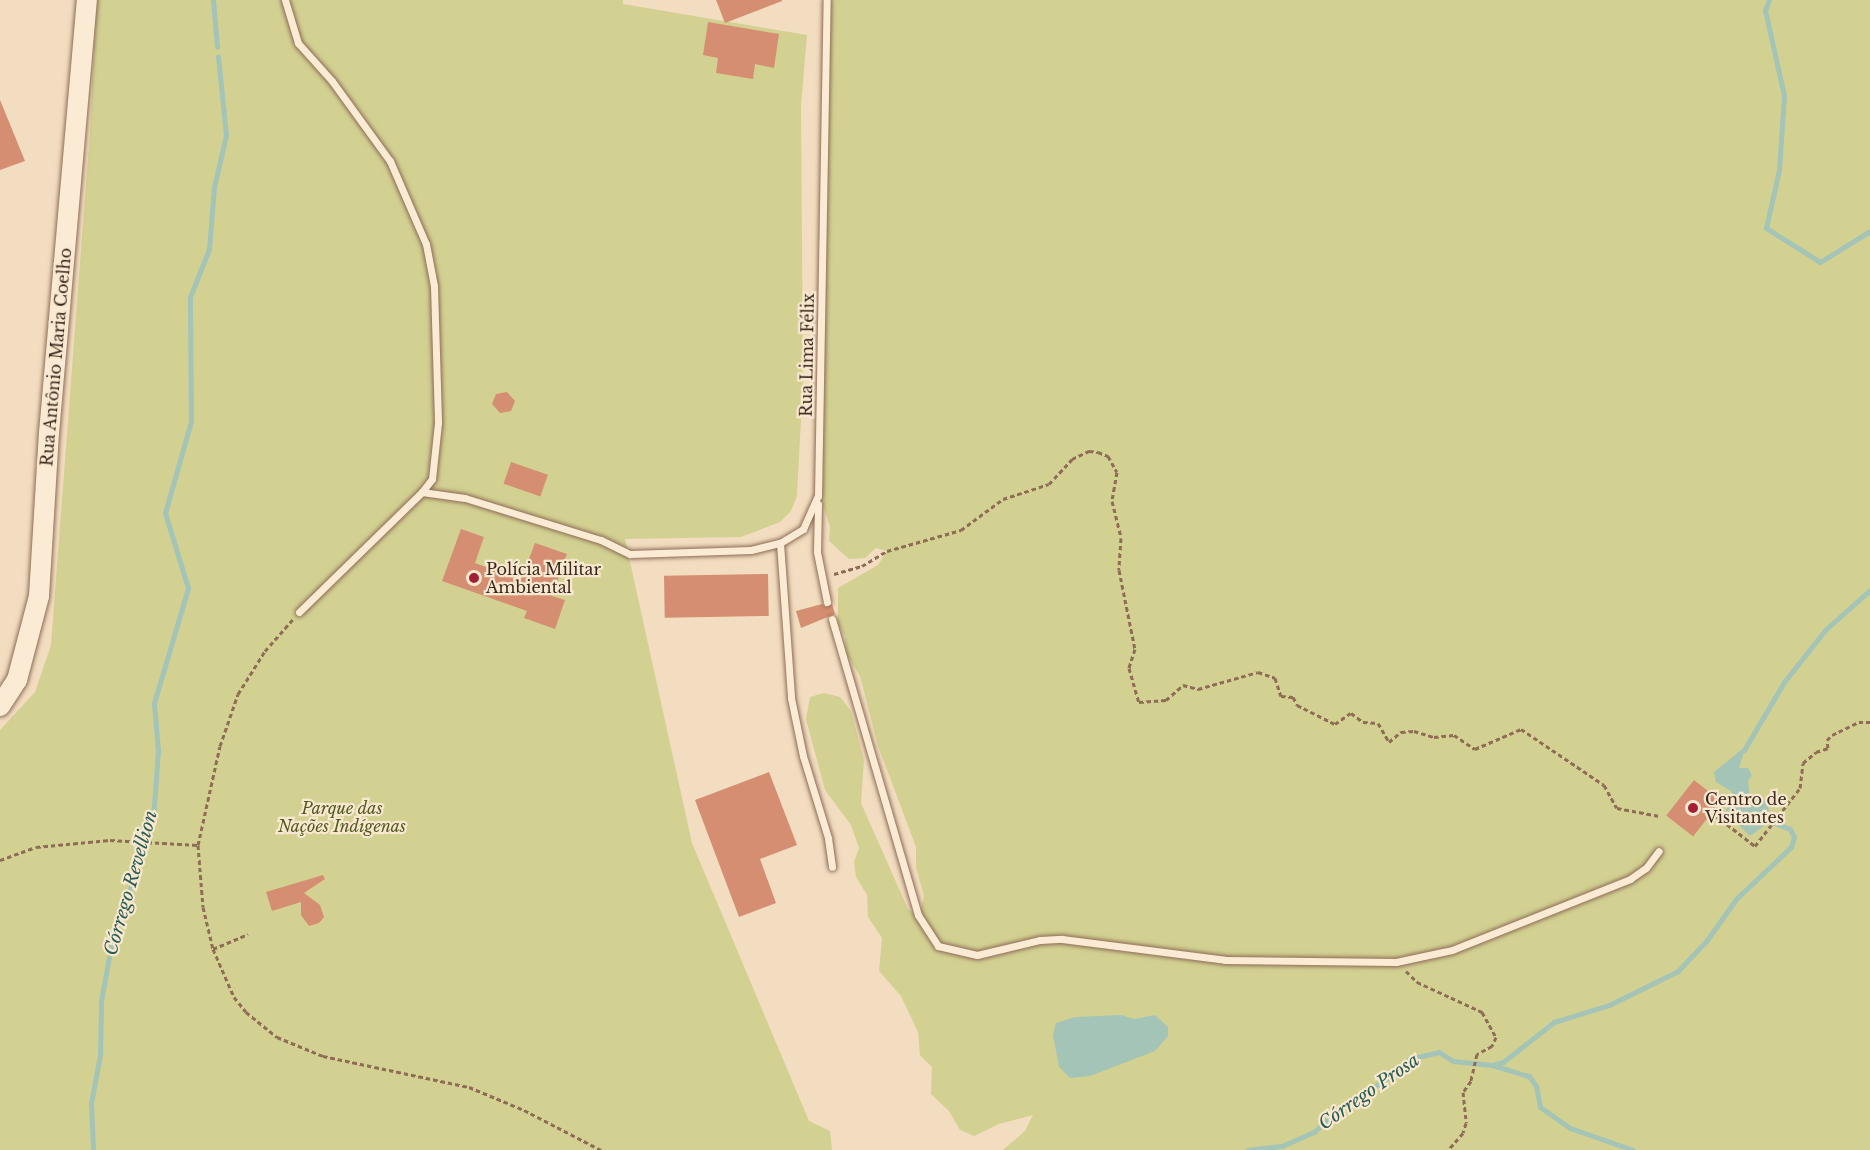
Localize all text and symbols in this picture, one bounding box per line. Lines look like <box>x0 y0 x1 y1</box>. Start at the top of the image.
street label: Rua Antônio Maria Coelho <box>37 246 75 468</box>
street label: Rua Lima Félix <box>796 293 818 417</box>
place label: Polícia Militar Ambiental <box>486 559 601 597</box>
marker: Polícia Militar Ambiental <box>467 571 481 585</box>
place label: Centro de Visitantes <box>1705 789 1787 827</box>
park label: Parque das Nações Indígenas <box>278 798 406 836</box>
marker: Centro de Visitantes <box>1686 801 1700 815</box>
water label: Córrego Revellion <box>100 808 162 958</box>
water label: Córrego Prosa <box>1315 1049 1423 1135</box>

